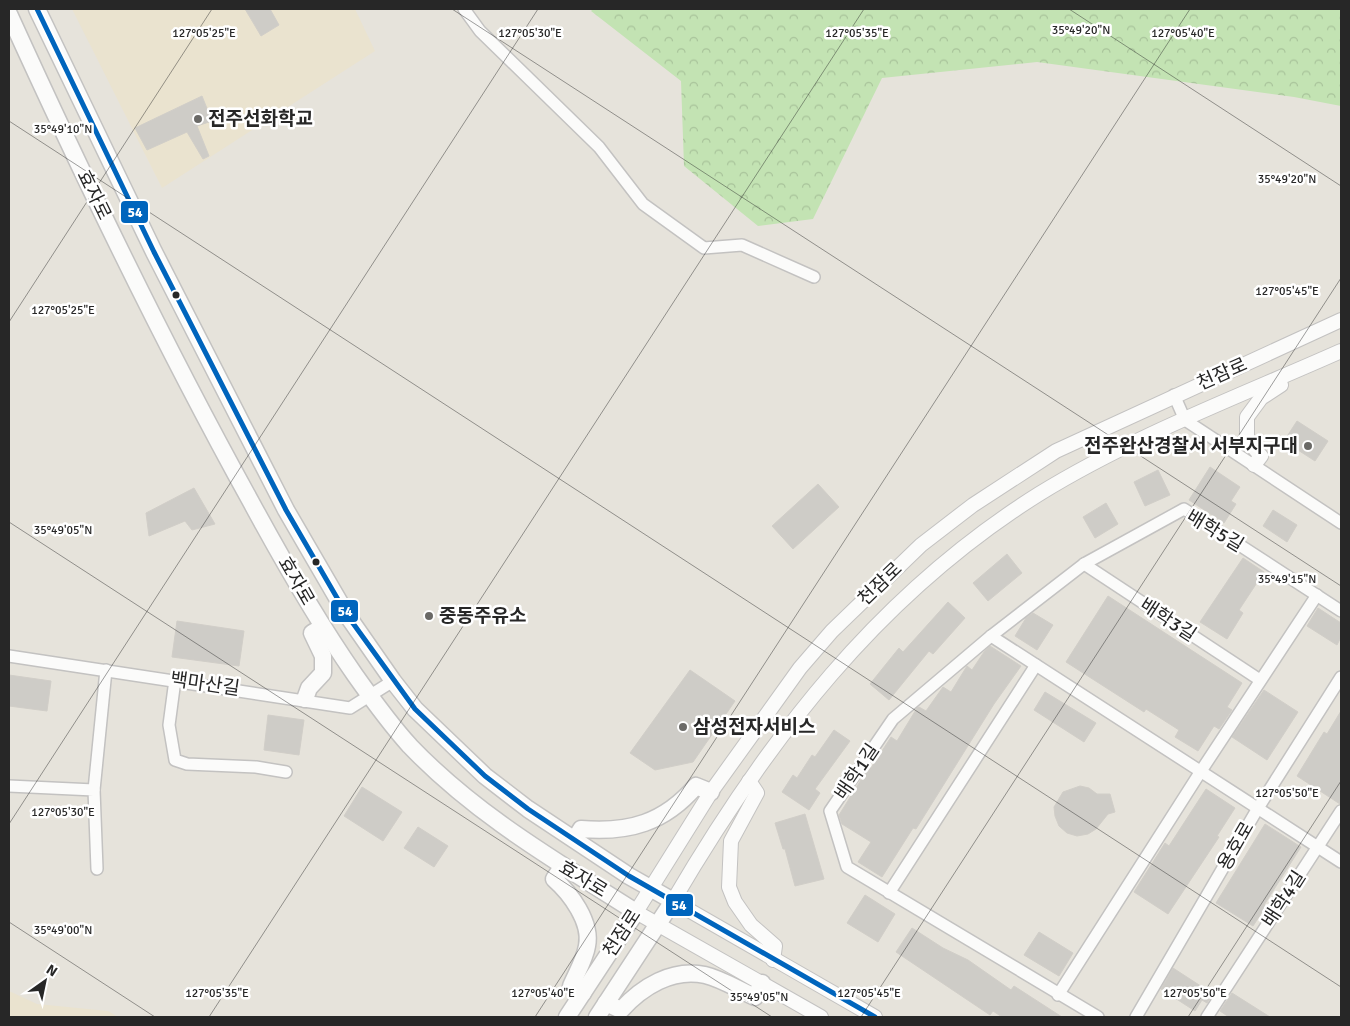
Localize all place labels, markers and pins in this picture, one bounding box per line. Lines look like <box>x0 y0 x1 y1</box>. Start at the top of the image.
place label: 전주선화학교 <box>208 107 313 131</box>
marker: 전주선화학교 <box>192 113 204 125</box>
unlabelled marker <box>171 290 181 300</box>
place label: 전주완산경찰서 서부지구대 <box>1084 434 1298 458</box>
marker: 전주완산경찰서 서부지구대 <box>1302 440 1314 452</box>
unlabelled marker <box>311 557 321 567</box>
place label: 중동주유소 <box>439 604 526 628</box>
marker: 중동주유소 <box>423 610 435 622</box>
place label: 삼성전자서비스 <box>693 715 815 739</box>
marker: 삼성전자서비스 <box>677 721 689 733</box>

